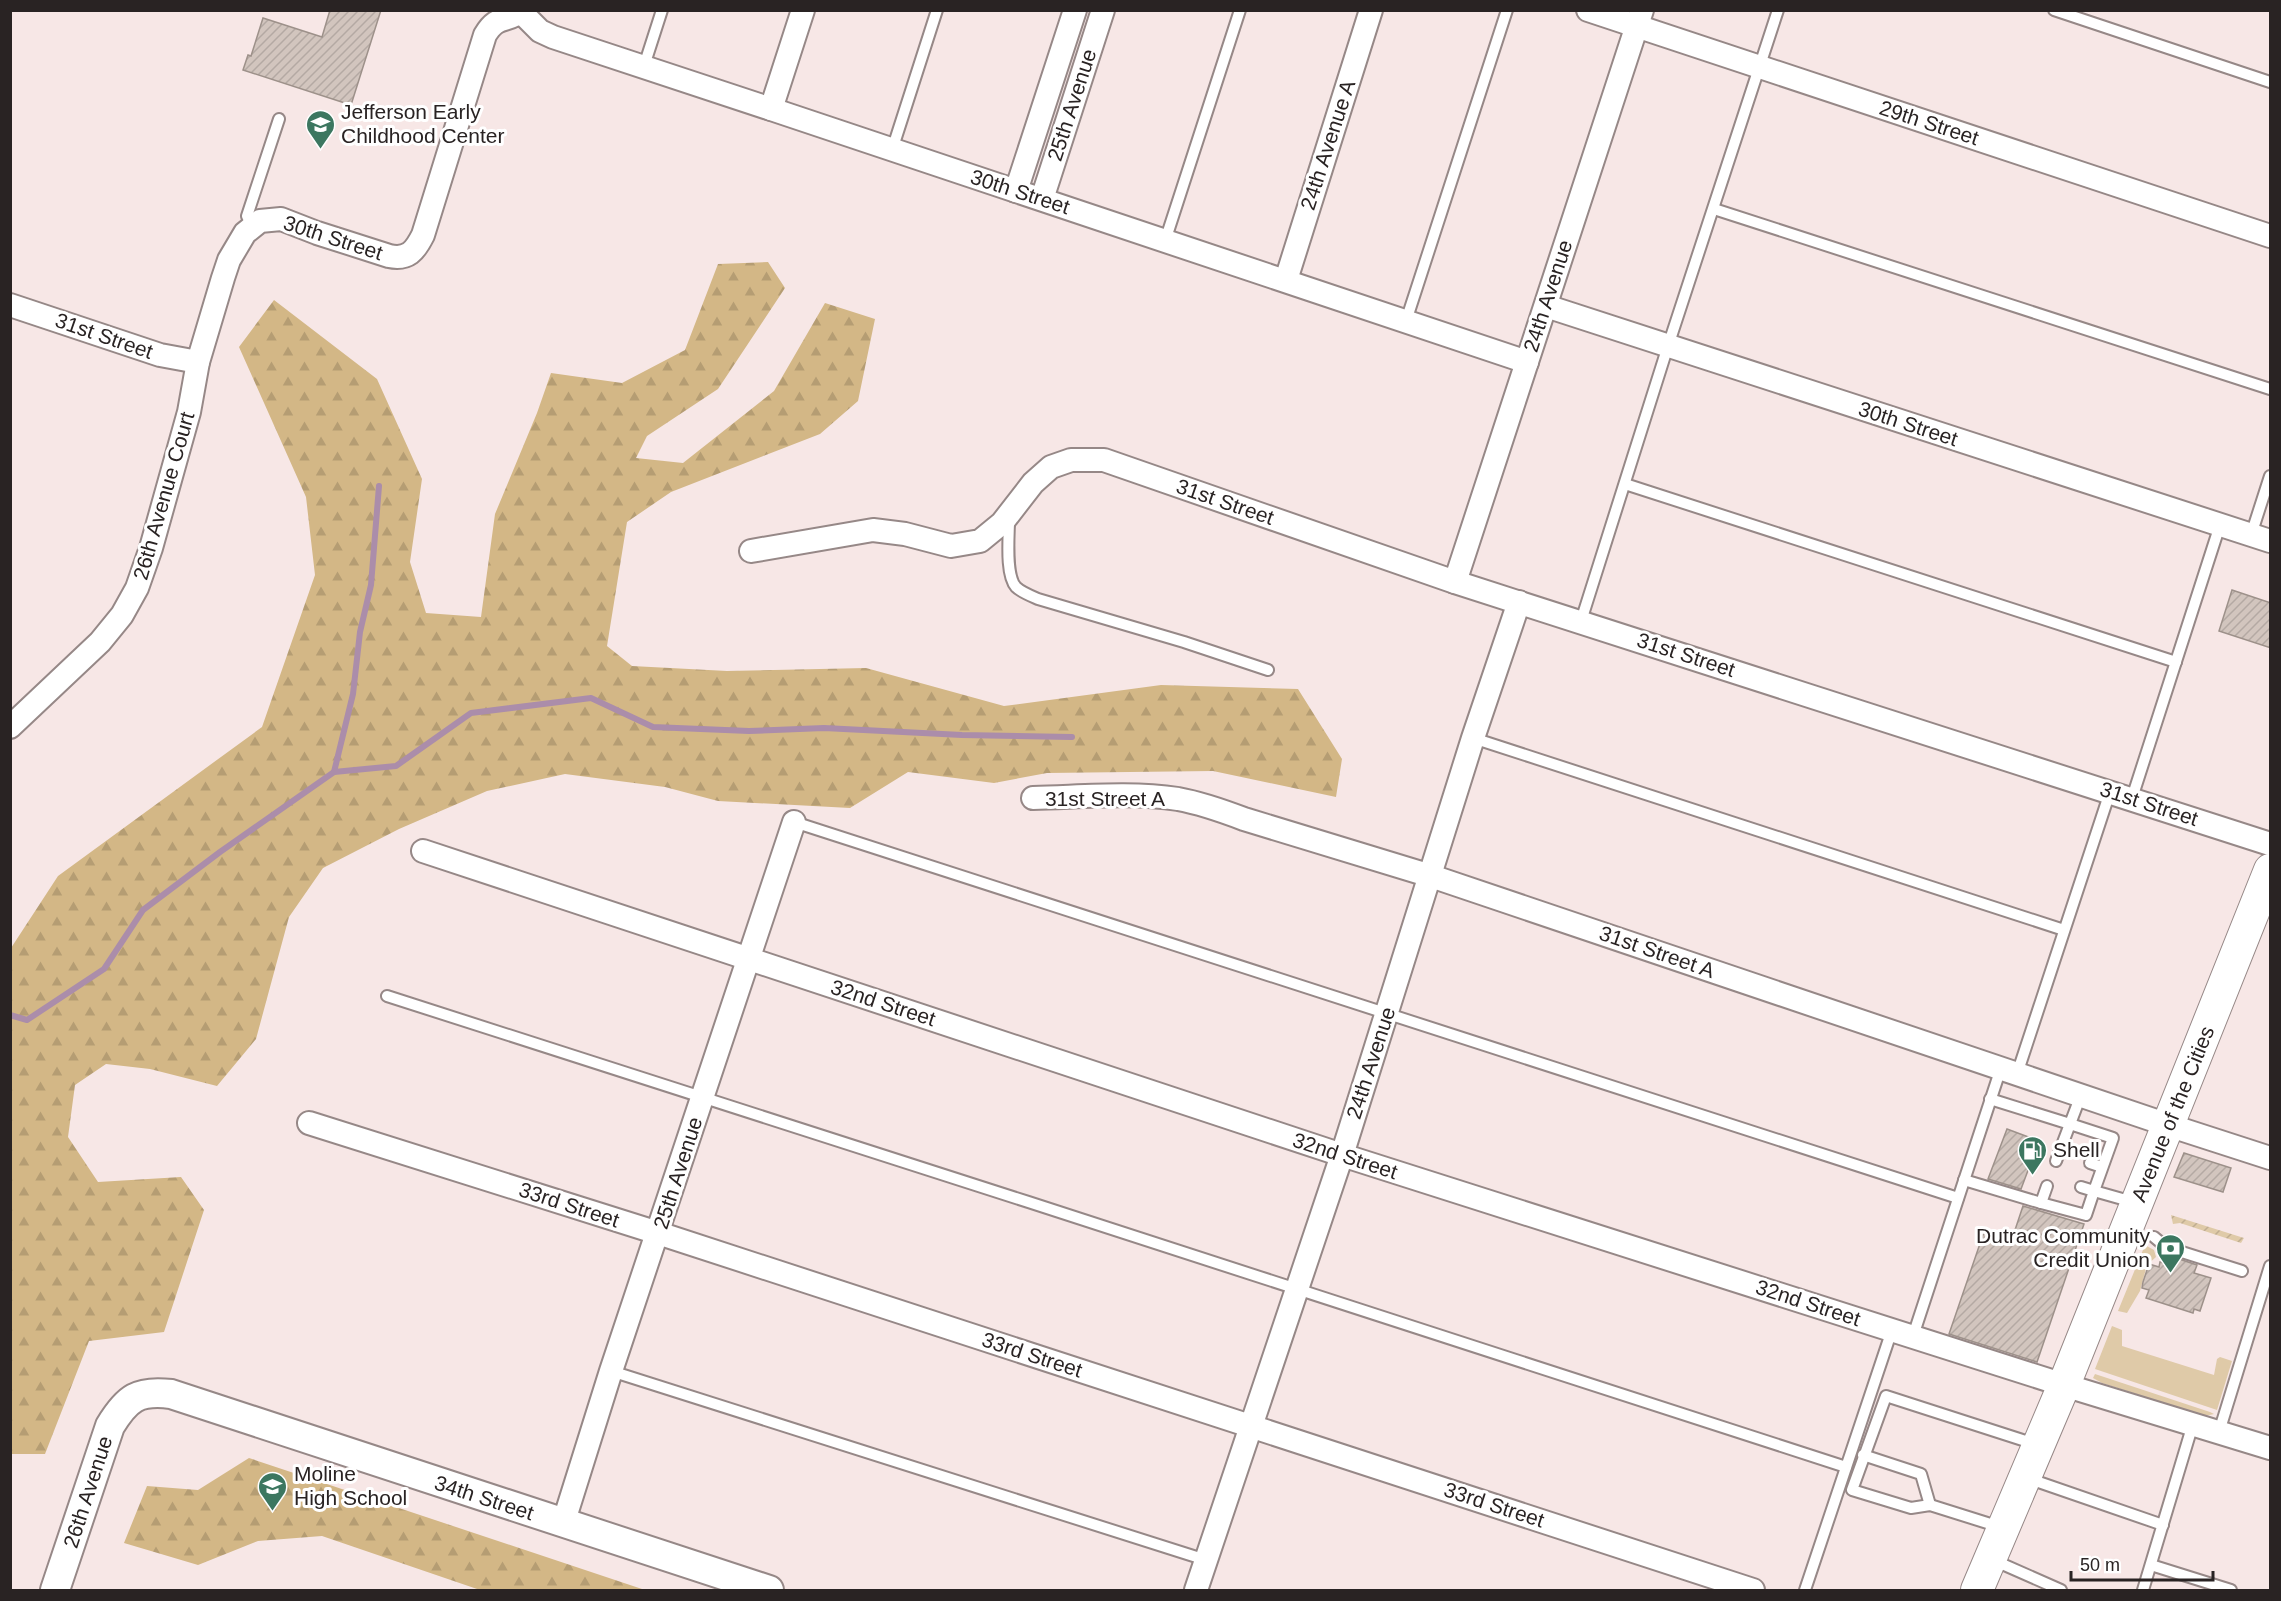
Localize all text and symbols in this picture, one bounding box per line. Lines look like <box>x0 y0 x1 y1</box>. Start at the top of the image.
street label: 25th Avenue <box>1043 46 1100 164</box>
street label: 24th Avenue A <box>1296 77 1359 213</box>
street label: 29th Street <box>1877 96 1982 149</box>
place label: Jefferson Early Childhood Center <box>341 100 504 147</box>
school or university icon: Jefferson Early Childhood Center <box>304 108 336 150</box>
street label: 30th Street <box>968 165 1073 218</box>
street label: 30th Street <box>281 211 386 264</box>
street label: 24th Avenue <box>1519 237 1576 355</box>
street label: 31st Street <box>52 308 156 363</box>
street label: 30th Street <box>1856 397 1961 450</box>
street label: 26th Avenue Court <box>129 409 199 582</box>
street label: 31st Street <box>1173 474 1277 529</box>
street label: 31st Street <box>1634 628 1738 681</box>
street label: 31st Street <box>2097 777 2201 830</box>
street label: 31st Street A <box>1045 787 1165 810</box>
street label: 31st Street A <box>1597 921 1718 982</box>
street label: 32nd Street <box>828 975 938 1030</box>
street label: 24th Avenue <box>1342 1004 1399 1122</box>
street label: Avenue of the Cities <box>2127 1023 2218 1205</box>
street label: 25th Avenue <box>649 1114 706 1232</box>
street label: 32nd Street <box>1290 1128 1400 1183</box>
fuel station icon: Shell <box>2016 1134 2048 1176</box>
place label: Shell <box>2053 1138 2100 1161</box>
street label: 33rd Street <box>516 1178 622 1232</box>
place label: Dutrac Community Credit Union <box>1976 1224 2150 1271</box>
bank icon: Dutrac Community Credit Union <box>2155 1232 2187 1274</box>
street label: 32nd Street <box>1753 1275 1863 1330</box>
street label: 33rd Street <box>979 1328 1085 1382</box>
street label: 26th Avenue <box>59 1433 116 1551</box>
place label: Moline High School <box>294 1462 407 1509</box>
school or university icon: Moline High School <box>257 1470 289 1512</box>
street label: 34th Street <box>432 1471 537 1524</box>
street label: 33rd Street <box>1441 1478 1547 1532</box>
scale bar <box>2071 1544 2214 1582</box>
text: 50 m <box>2080 1555 2120 1575</box>

